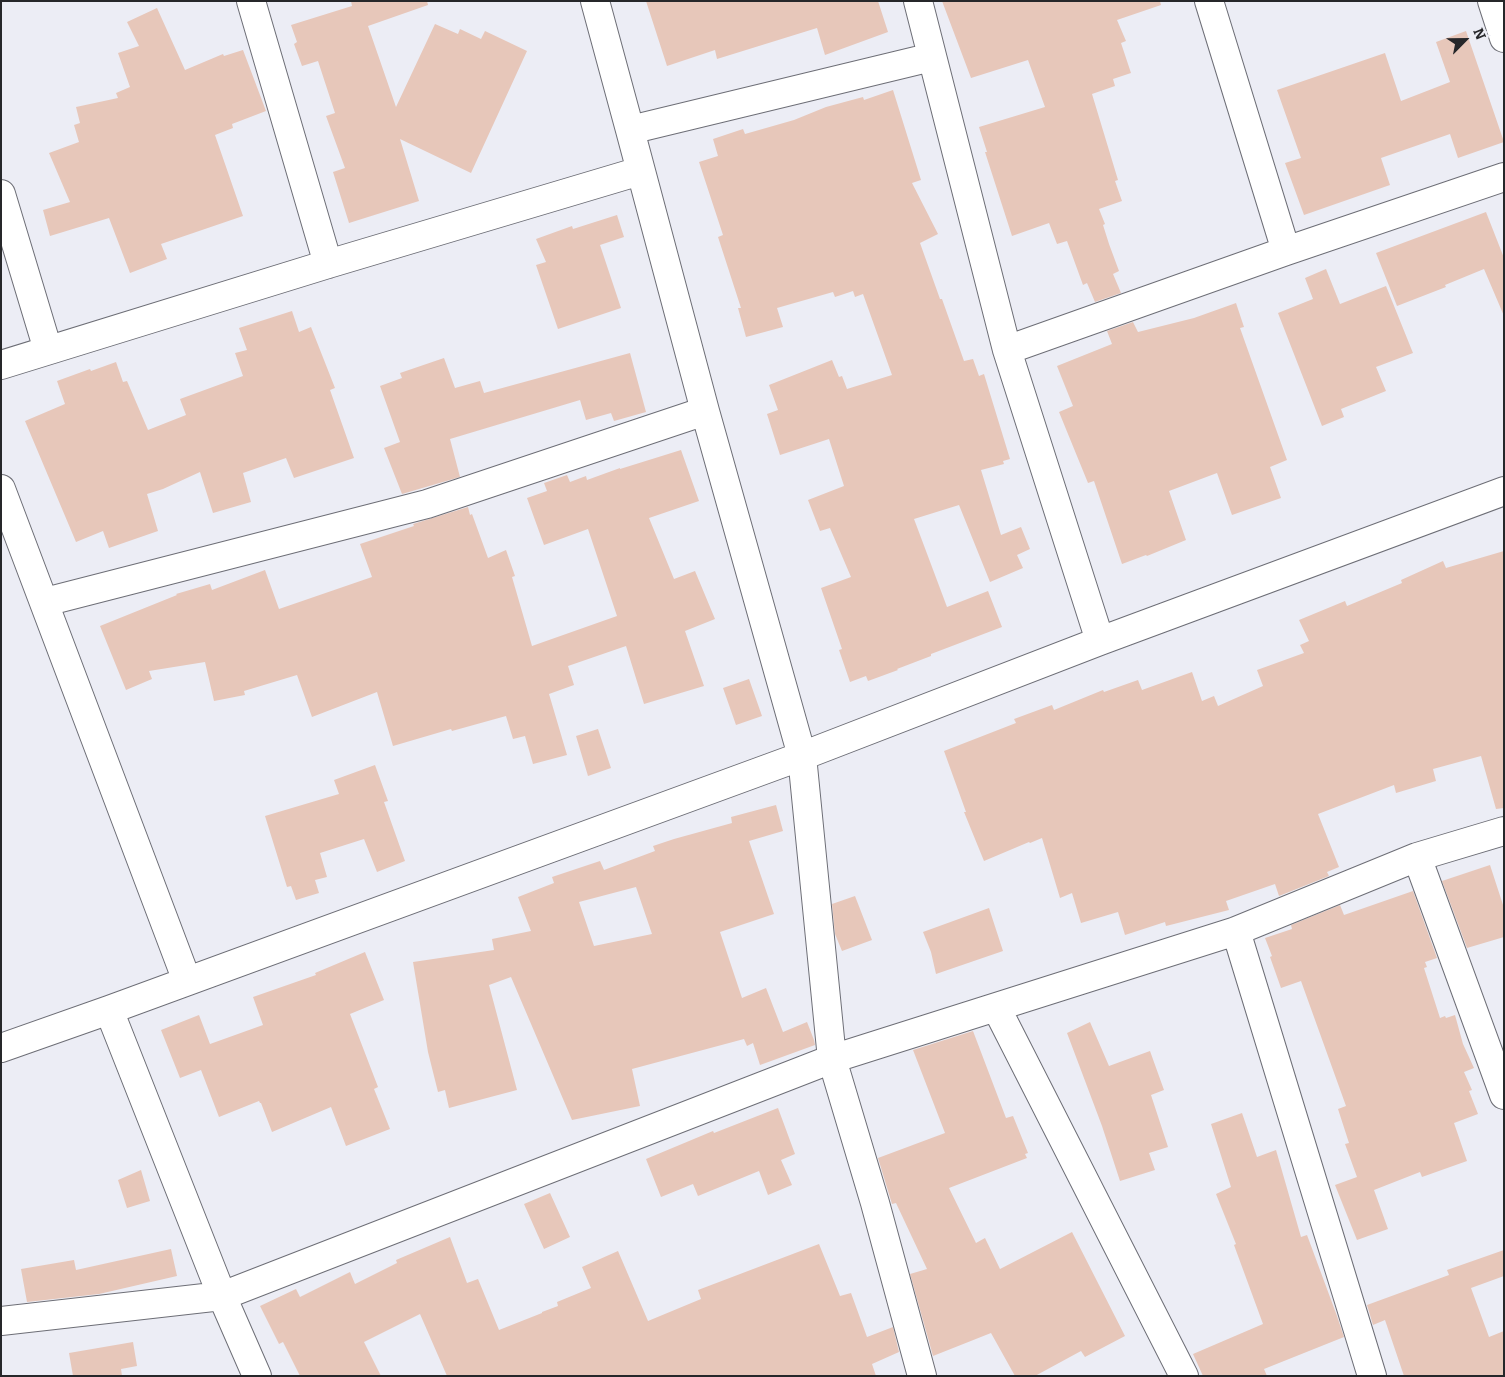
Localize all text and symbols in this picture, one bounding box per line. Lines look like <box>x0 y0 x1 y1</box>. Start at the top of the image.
north arrow <box>1440 15 1490 65</box>
text: N <box>1469 26 1489 42</box>

